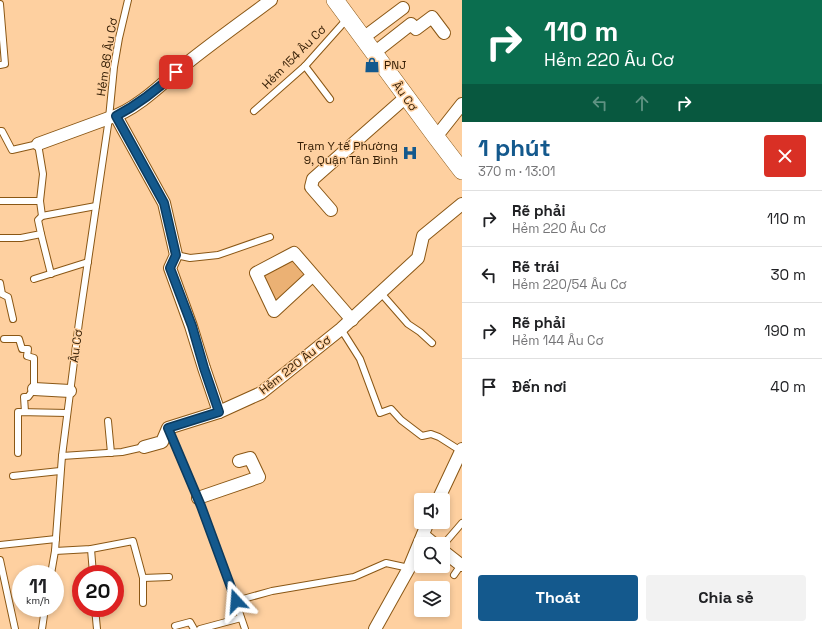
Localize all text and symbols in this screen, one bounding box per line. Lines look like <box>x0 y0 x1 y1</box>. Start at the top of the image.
text: 110 m <box>544 13 618 49</box>
street label: Hẻm 86 Âu Cơ <box>93 16 121 97</box>
icon: right <box>478 16 530 68</box>
street label: Hẻm 154 Âu Cơ <box>259 21 330 92</box>
text: Hẻm 220 Âu Cơ <box>544 48 674 71</box>
pin <box>159 55 193 89</box>
shop icon: PNJ <box>363 56 381 74</box>
place label: PNJ <box>384 57 406 73</box>
icon: arrive <box>165 61 187 83</box>
street label: Âu Cơ <box>389 78 421 114</box>
icon: left <box>589 92 611 114</box>
icon: ahead <box>631 92 653 114</box>
icon: right <box>673 92 695 114</box>
text: 1 phút <box>478 132 551 163</box>
button: close <box>764 135 806 177</box>
place label: Trạm Y tế Phường 9, Quận Tân Bình <box>297 138 398 168</box>
hospital icon: Trạm Y tế Phường 9, Quận Tân Bình <box>401 144 419 162</box>
text: 370 m · 13:01 <box>478 163 555 180</box>
text: Rẽ phải <box>512 201 565 220</box>
icon: right <box>478 208 500 230</box>
text: 110 m <box>767 209 806 228</box>
text: Hẻm 220 Âu Cơ <box>512 220 606 237</box>
text: Rẽ trái <box>512 257 559 276</box>
icon: left <box>478 264 500 286</box>
text: 30 m <box>771 265 806 284</box>
text: Hẻm 220/54 Âu Cơ <box>512 276 627 293</box>
text: Rẽ phải <box>512 313 565 332</box>
icon: right <box>478 320 500 342</box>
text: 190 m <box>764 321 806 340</box>
street label: Âu Cơ <box>66 328 86 364</box>
street label: Hẻm 220 Âu Cơ <box>256 332 334 398</box>
text: Hẻm 144 Âu Cơ <box>512 332 604 349</box>
icon: arrive <box>478 376 500 398</box>
text: Đến nơi <box>512 377 567 396</box>
text: 40 m <box>770 377 806 396</box>
map controls <box>414 493 450 617</box>
button: sound <box>414 493 450 529</box>
button: search <box>414 537 450 573</box>
speed limit sign: 20 <box>72 565 124 617</box>
text: 11 <box>29 573 47 599</box>
button: Thoát <box>478 575 638 621</box>
button: Chia sẻ <box>646 575 806 621</box>
position arrow <box>215 580 257 622</box>
button: layers <box>414 581 450 617</box>
text: km/h <box>26 594 50 607</box>

